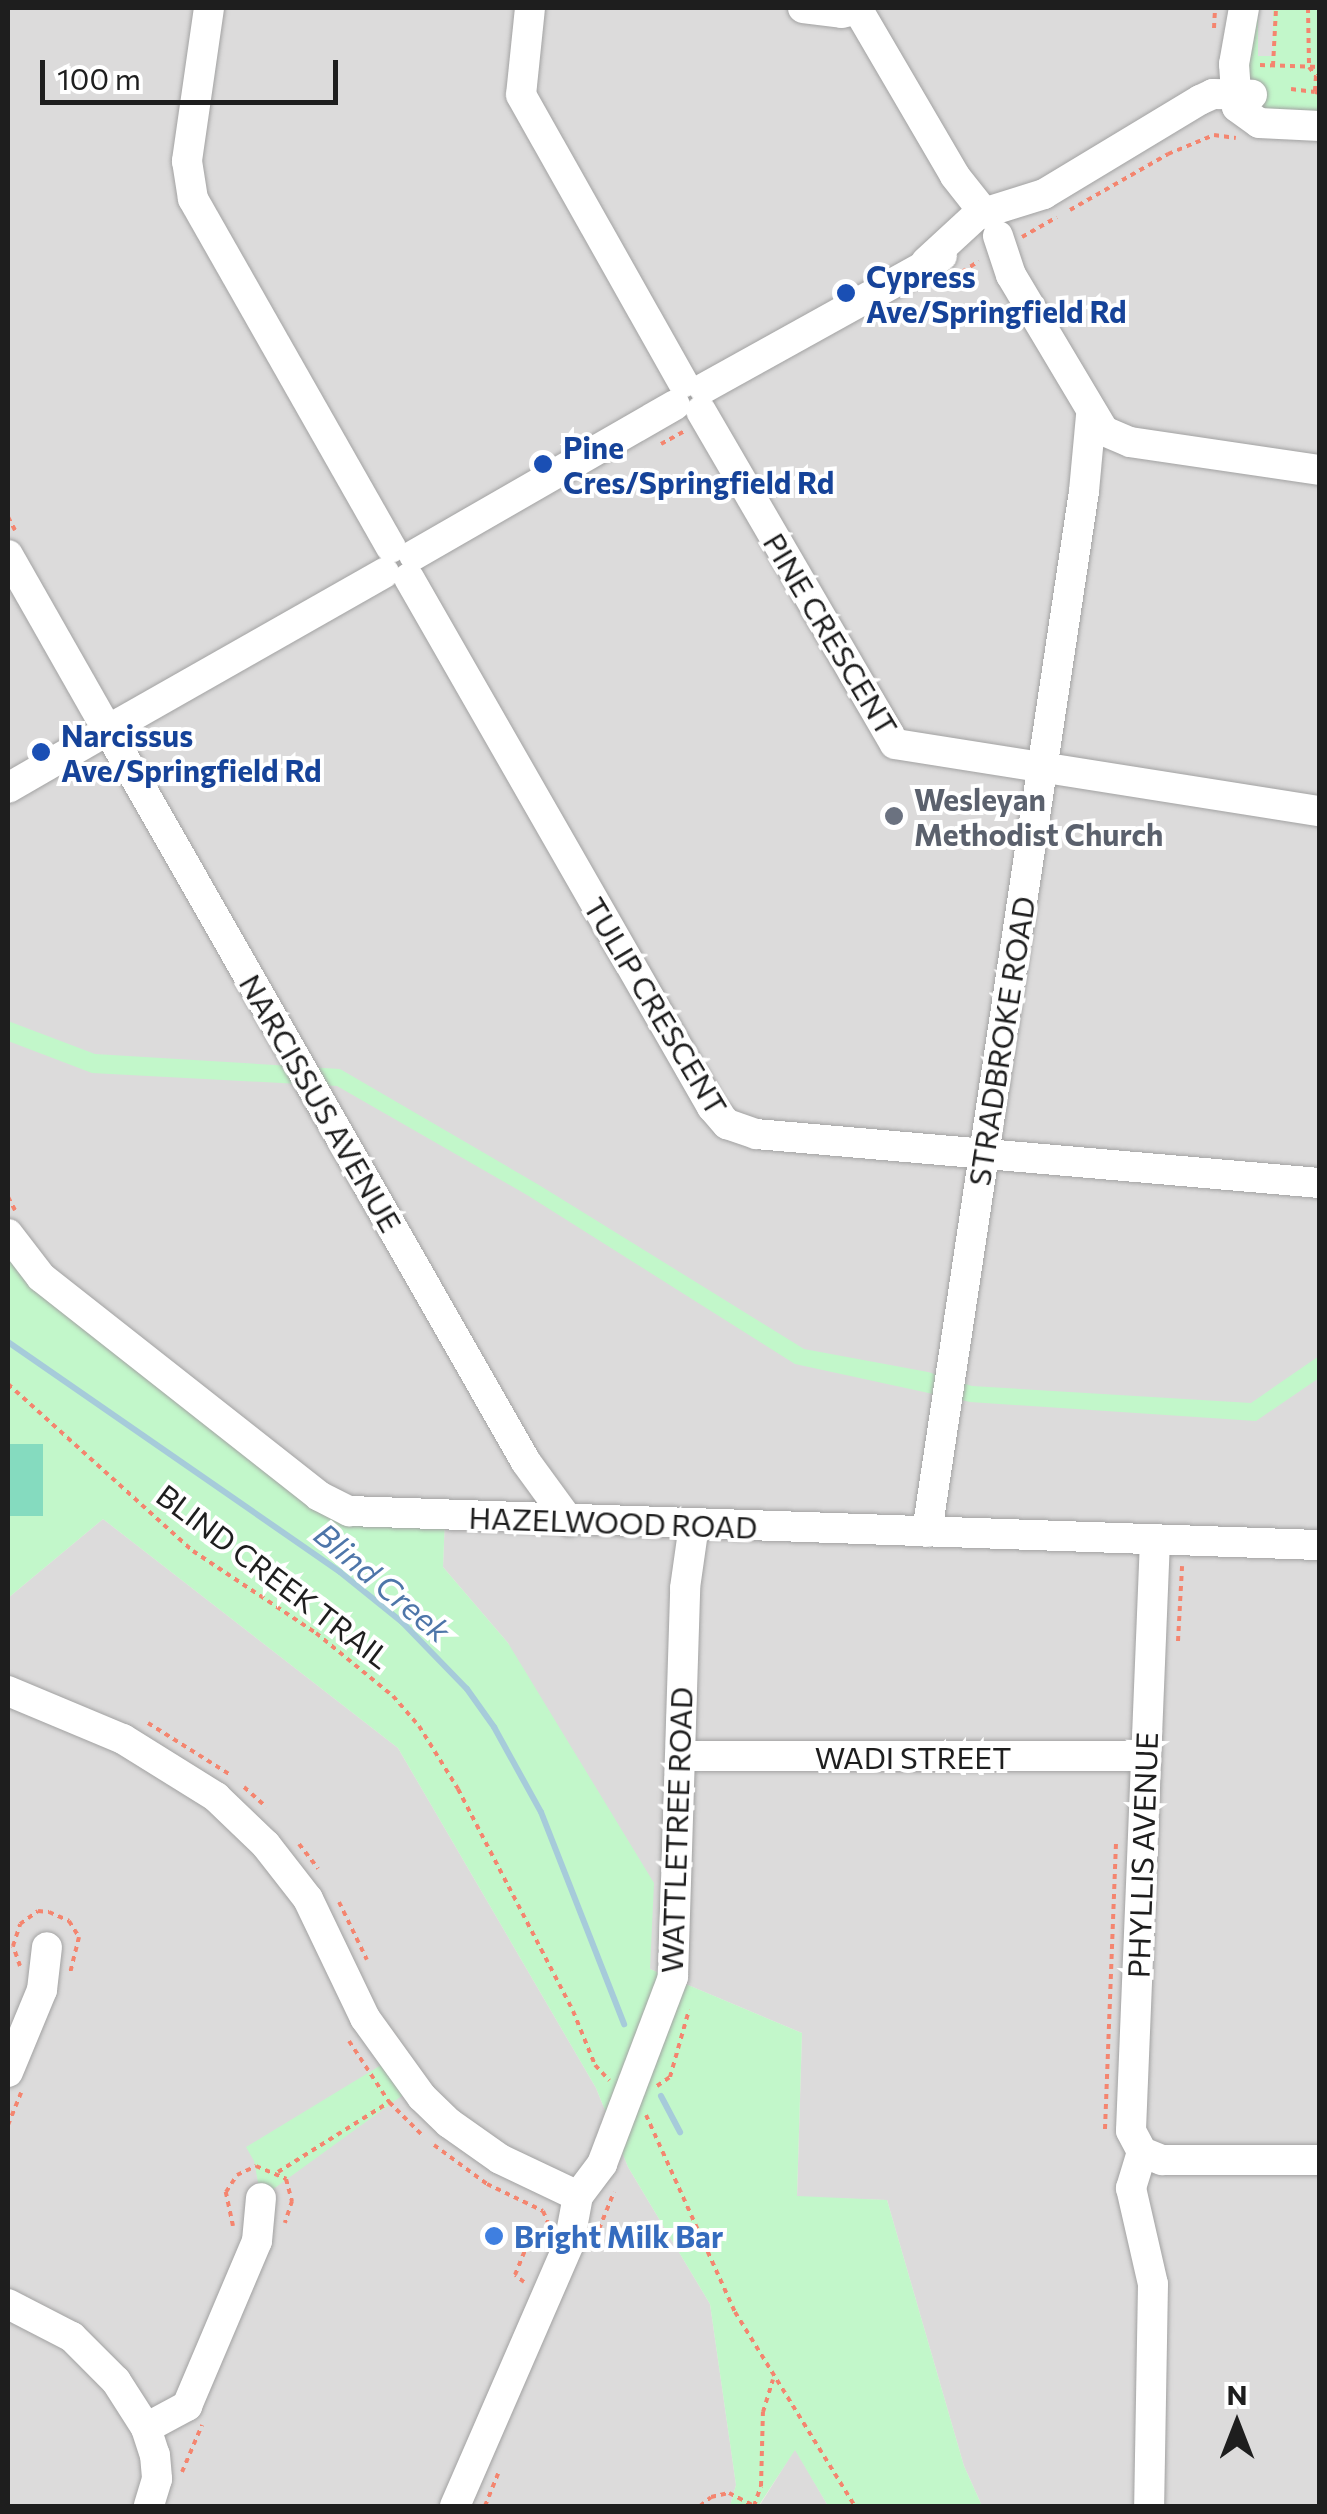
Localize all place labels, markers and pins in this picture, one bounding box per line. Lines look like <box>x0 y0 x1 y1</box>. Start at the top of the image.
place label: Cypress Ave/Springfield Rd <box>866 258 1127 328</box>
marker: Cypress Ave/Springfield Rd <box>835 282 857 304</box>
place label: Pine Cres/Springfield Rd <box>563 429 834 500</box>
marker: Pine Cres/Springfield Rd <box>532 453 554 475</box>
place label: Narcissus Ave/Springfield Rd <box>61 717 322 788</box>
marker: Narcissus Ave/Springfield Rd <box>30 741 52 763</box>
place label: Wesleyan Methodist Church <box>914 781 1163 852</box>
marker: Wesleyan Methodist Church <box>883 805 905 827</box>
place label: Bright Milk Bar <box>514 2218 723 2254</box>
marker: Bright Milk Bar <box>483 2225 505 2247</box>

